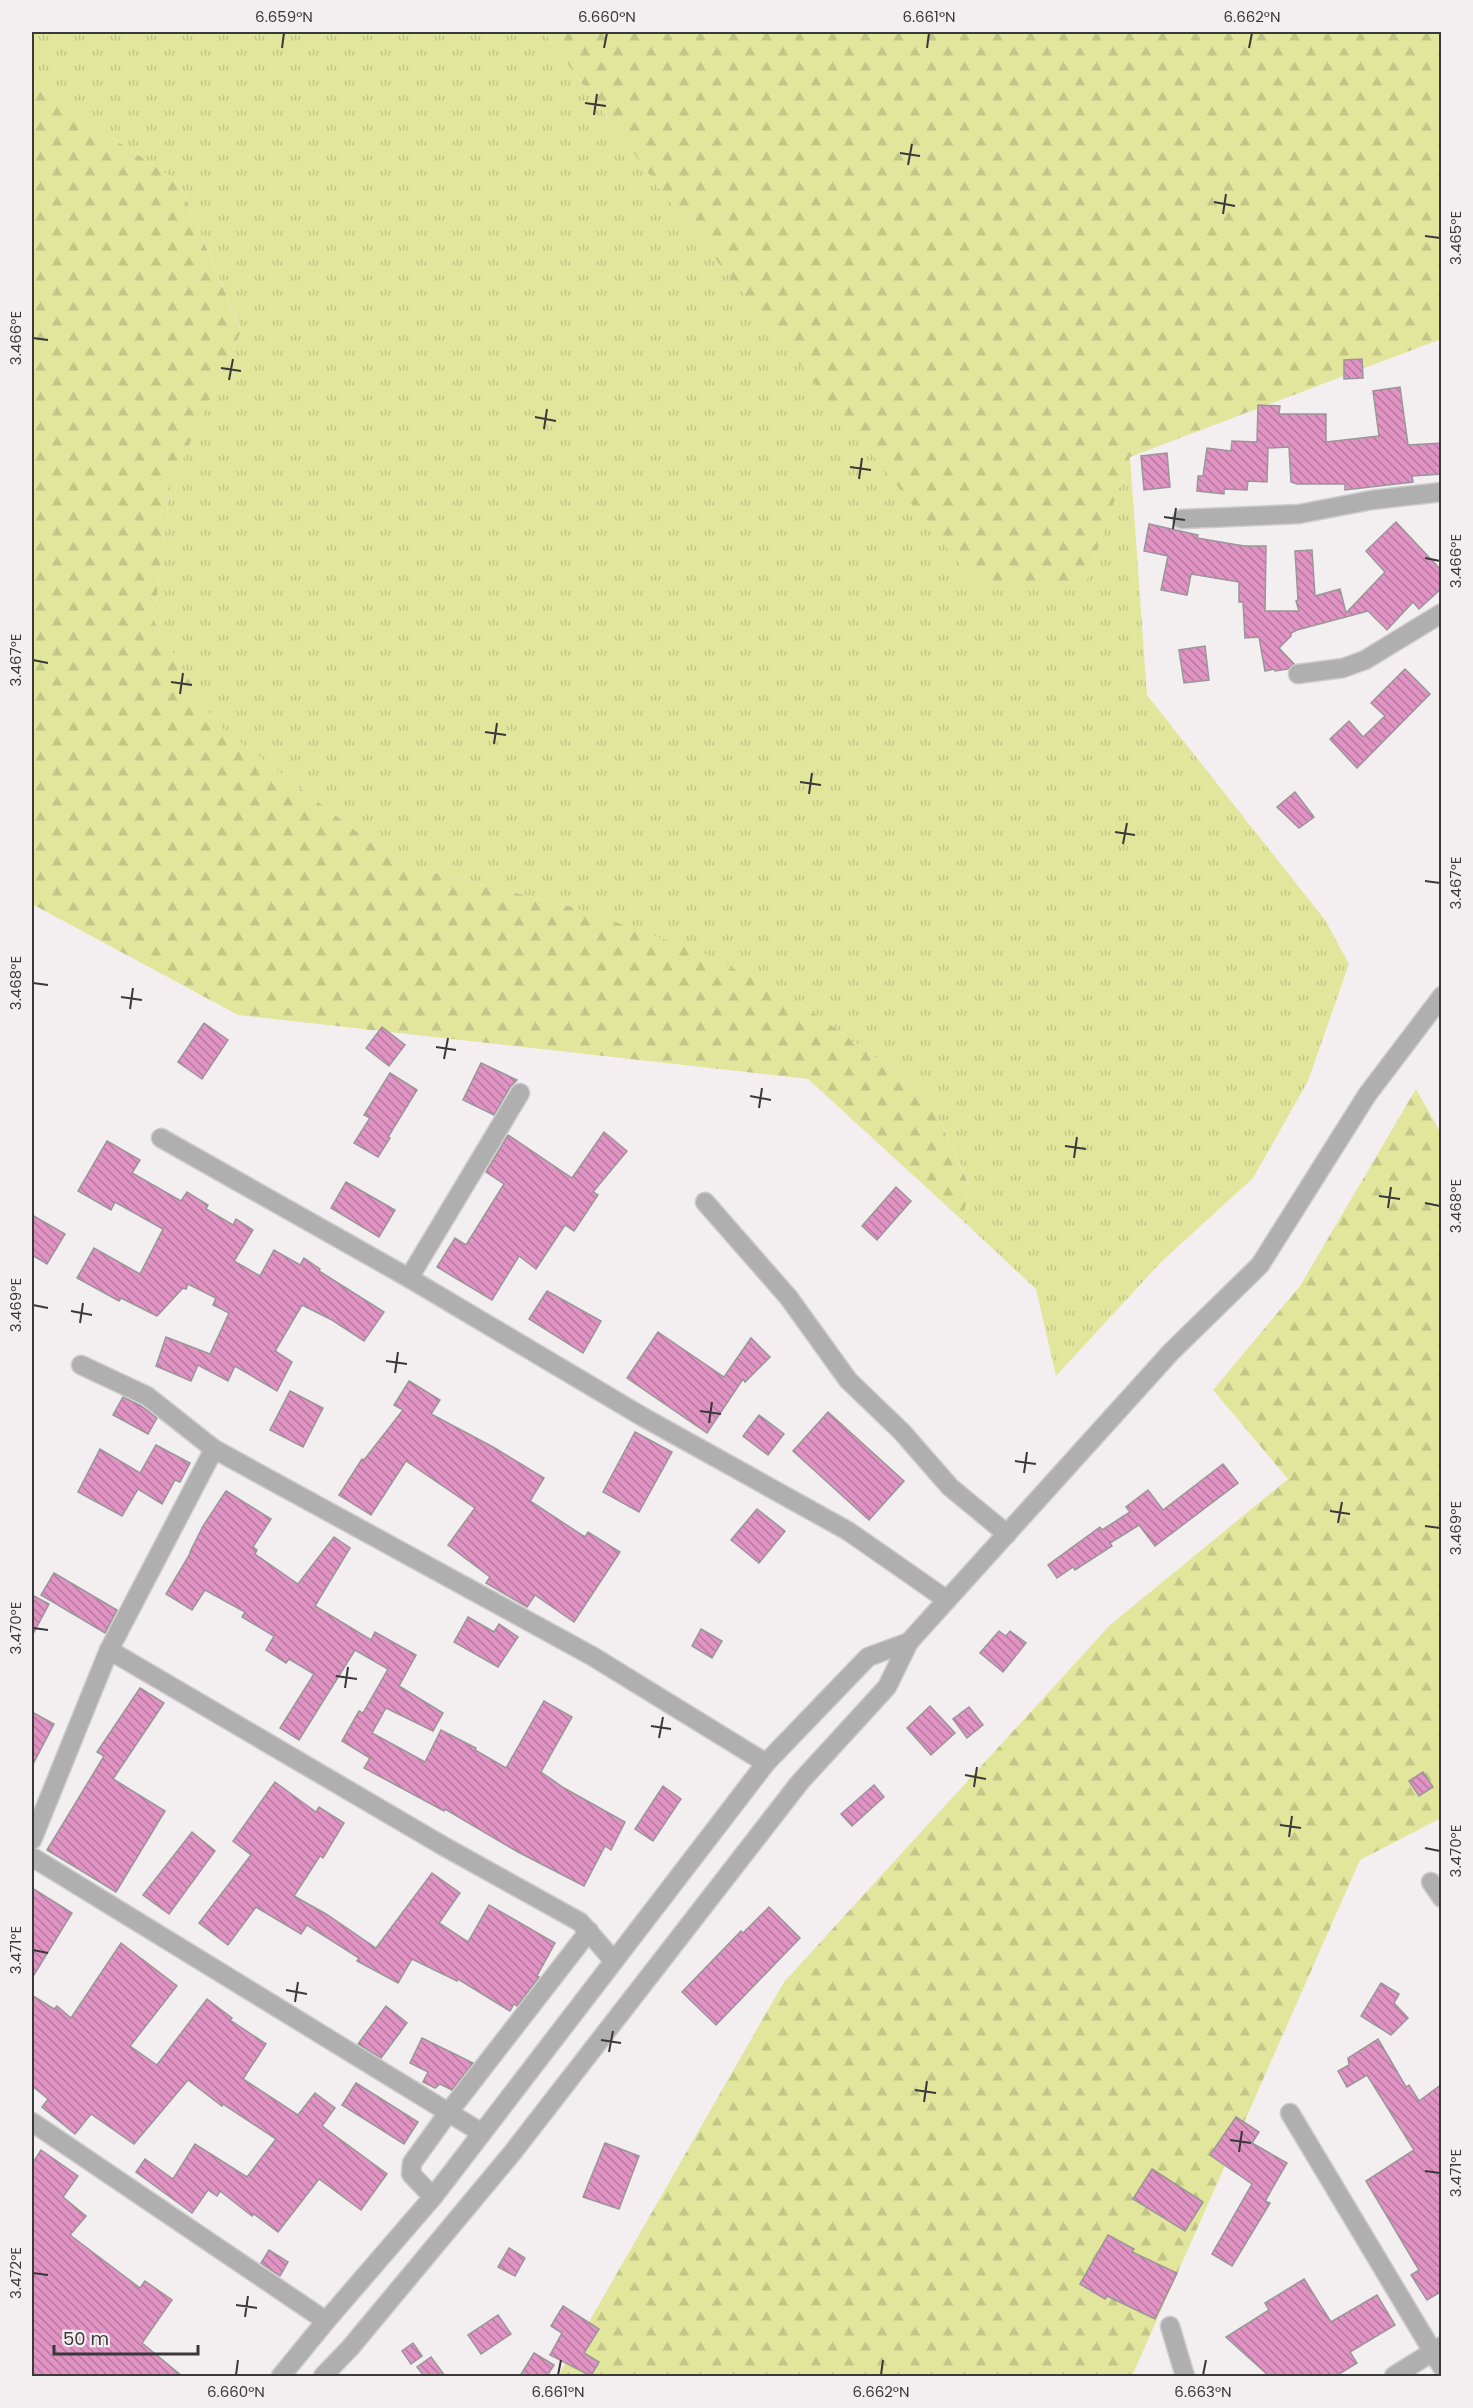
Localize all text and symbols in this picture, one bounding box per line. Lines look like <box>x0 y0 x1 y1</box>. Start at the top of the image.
text: 6.659°N <box>255 6 313 27</box>
text: 6.660°N <box>578 6 636 27</box>
text: 6.661°N <box>902 6 956 27</box>
text: 6.662°N <box>1223 6 1281 27</box>
text: 3.465°E <box>1445 211 1466 265</box>
text: 3.466°E <box>5 311 26 365</box>
text: 3.466°E <box>1445 534 1466 588</box>
text: 3.467°E <box>5 634 26 686</box>
text: 3.467°E <box>1445 857 1466 909</box>
text: 3.468°E <box>5 956 26 1010</box>
text: 3.468°E <box>1445 1179 1466 1233</box>
text: 3.469°E <box>5 1278 26 1332</box>
text: 3.469°E <box>1445 1501 1466 1555</box>
text: 3.470°E <box>5 1602 26 1654</box>
text: 3.470°E <box>1445 1825 1466 1877</box>
text: 3.471°E <box>5 1926 26 1974</box>
text: 3.471°E <box>1445 2149 1466 2197</box>
text: 3.472°E <box>5 2247 26 2299</box>
scale bar <box>54 2318 198 2356</box>
text: 50 m <box>63 2326 109 2351</box>
text: 6.660°N <box>207 2381 265 2402</box>
text: 6.661°N <box>531 2381 585 2402</box>
text: 6.662°N <box>852 2381 910 2402</box>
text: 6.663°N <box>1174 2381 1232 2402</box>

